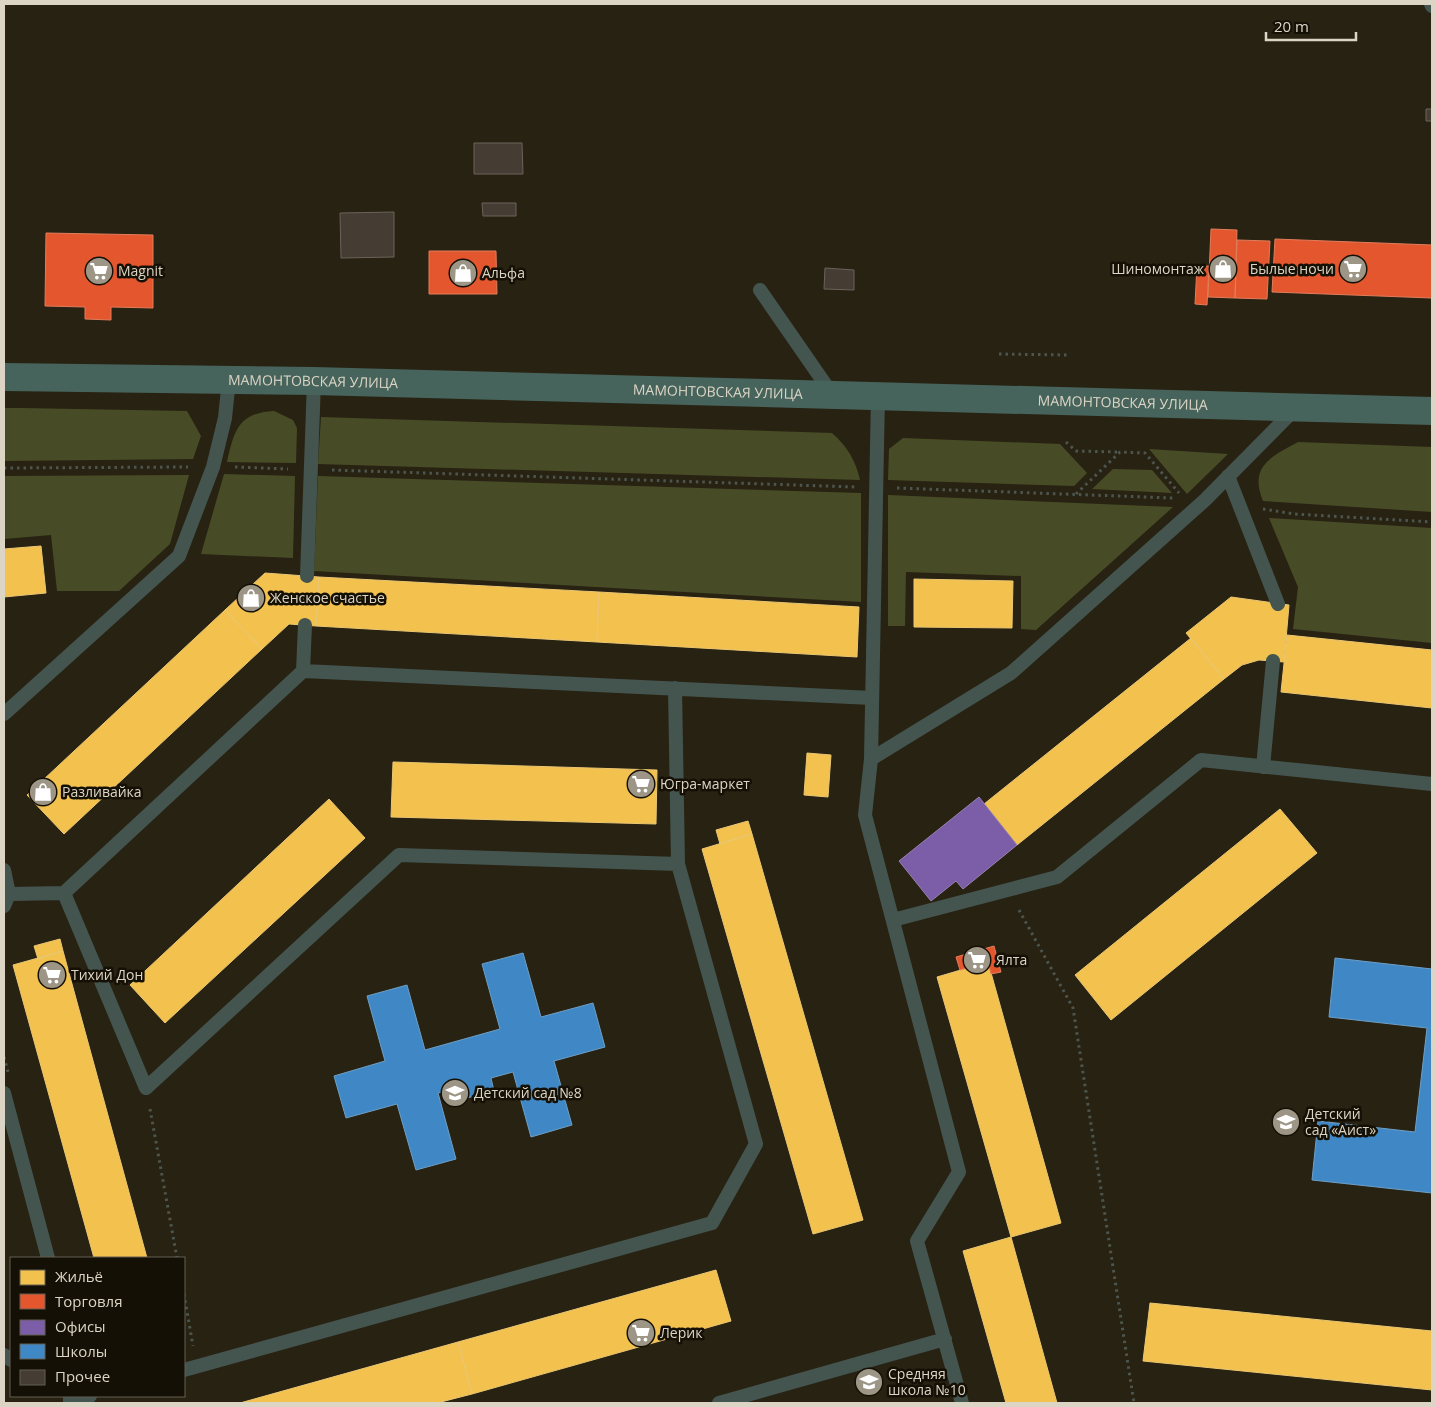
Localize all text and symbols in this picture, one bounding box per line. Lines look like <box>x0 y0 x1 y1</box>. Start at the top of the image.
scale bar <box>1266 10 1356 42</box>
text: 20 m <box>1274 16 1309 36</box>
shop icon: Шиномонтаж <box>1208 254 1238 284</box>
supermarket icon: Былые ночи <box>1338 254 1368 284</box>
supermarket icon: Magnit <box>84 256 114 286</box>
shop icon: Альфа <box>448 258 478 288</box>
place label: Шиномонтаж <box>1111 259 1205 278</box>
place label: Былые ночи <box>1250 259 1334 278</box>
place label: Magnit <box>118 261 163 280</box>
place label: Альфа <box>482 263 525 282</box>
street label: МАМОНТОВСКАЯ УЛИЦА <box>228 370 398 392</box>
street label: МАМОНТОВСКАЯ УЛИЦА <box>633 380 803 403</box>
street label: МАМОНТОВСКАЯ УЛИЦА <box>1037 390 1208 414</box>
shop icon: Женское счастье <box>236 583 266 613</box>
place label: Женское счастье <box>270 588 385 607</box>
supermarket icon: Югра-маркет <box>626 769 656 799</box>
place label: Югра-маркет <box>660 774 750 793</box>
shop icon: Разливайка <box>28 777 58 807</box>
place label: Разливайка <box>62 782 142 801</box>
supermarket icon: Ялта <box>962 945 992 975</box>
place label: Ялта <box>996 950 1027 969</box>
supermarket icon: Тихий Дон <box>37 960 67 990</box>
place label: Тихий Дон <box>71 965 143 984</box>
school or university icon: Детский сад №8 <box>440 1078 470 1108</box>
place label: Детский сад №8 <box>474 1083 582 1102</box>
place label: Детский сад «Аист» <box>1305 1104 1376 1139</box>
school or university icon: Детский сад «Аист» <box>1271 1107 1301 1137</box>
legend <box>10 1257 185 1397</box>
text: Жильё <box>55 1266 103 1286</box>
text: Торговля <box>55 1291 122 1311</box>
text: Офисы <box>55 1316 106 1336</box>
supermarket icon: Лерик <box>626 1318 656 1348</box>
place label: Лерик <box>660 1323 703 1342</box>
text: Школы <box>55 1341 107 1361</box>
place label: Средняя школа №10 <box>888 1364 966 1399</box>
text: Прочее <box>55 1366 110 1386</box>
school or university icon: Средняя школа №10 <box>854 1367 884 1397</box>

